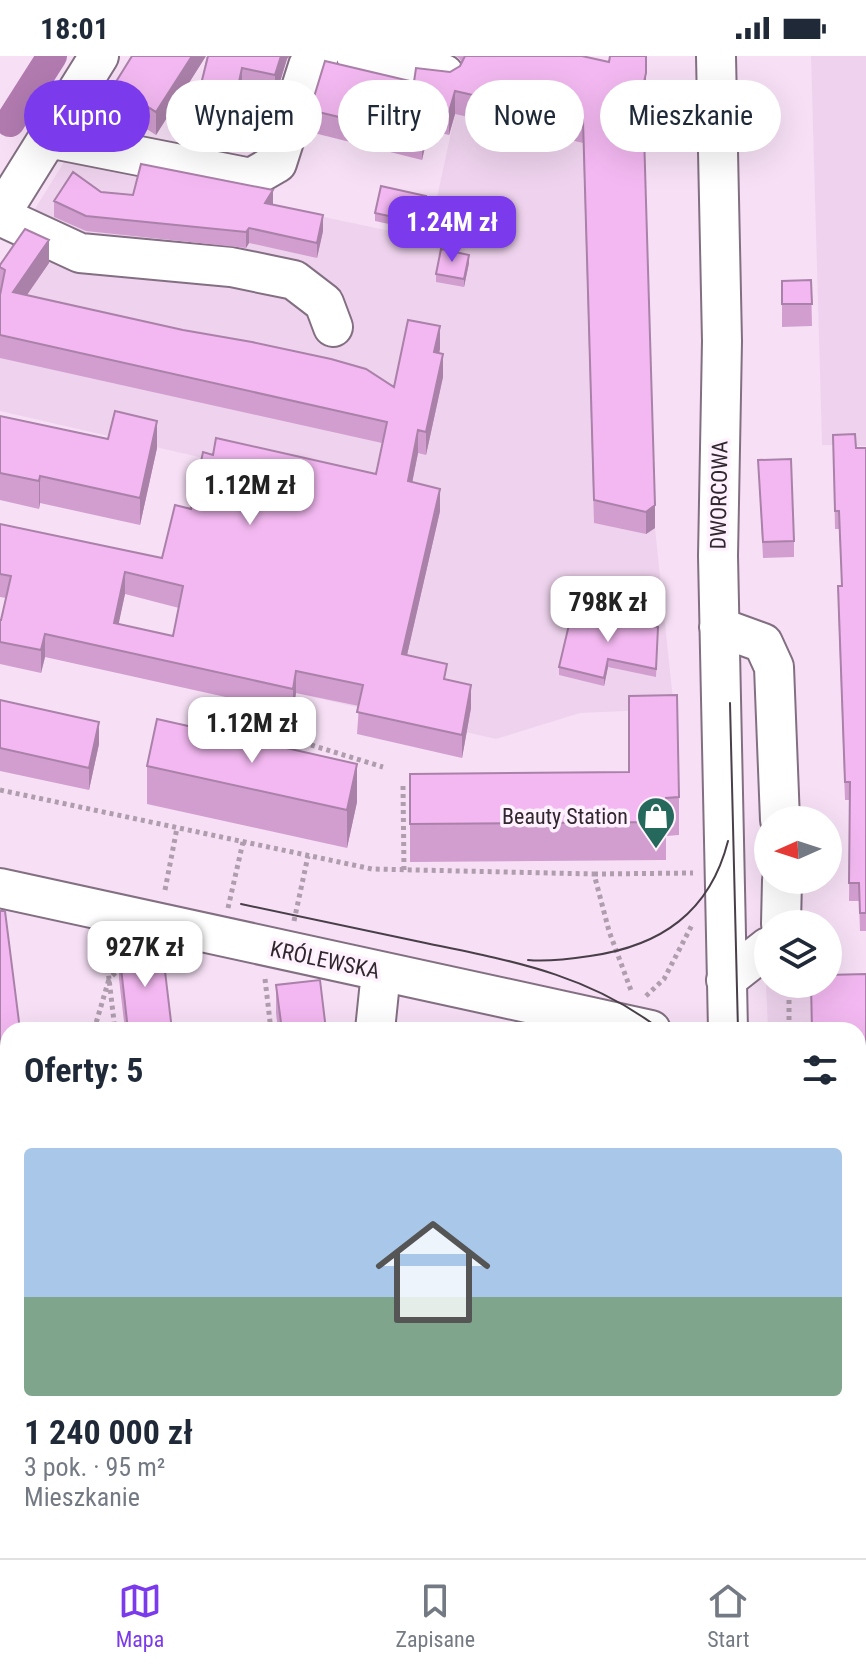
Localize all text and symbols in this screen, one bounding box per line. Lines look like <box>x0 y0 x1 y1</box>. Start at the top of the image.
text: 18:01 <box>40 11 109 46</box>
chip: Kupno <box>24 80 150 152</box>
chip: Wynajem <box>166 80 322 152</box>
chip: Filtry <box>338 80 449 152</box>
chip: Nowe <box>465 80 584 152</box>
chip: Mieszkanie <box>600 80 781 152</box>
pin: 1.24M zł <box>369 196 535 264</box>
text: 1.24M zł <box>406 207 498 237</box>
street label: DWORCOWA <box>706 440 732 550</box>
pin: 1.12M zł <box>167 459 333 527</box>
text: 1.12M zł <box>204 470 296 500</box>
pin: 798K zł <box>534 576 682 644</box>
text: 798K zł <box>569 587 647 617</box>
pin: 1.12M zł <box>169 697 335 765</box>
text: 1.12M zł <box>206 708 298 738</box>
shop icon: Beauty Station <box>635 795 677 850</box>
place label: Beauty Station <box>502 804 628 829</box>
north arrow <box>754 806 842 894</box>
map controls <box>754 806 842 998</box>
button: layers <box>754 910 842 998</box>
pin: 927K zł <box>71 921 219 989</box>
text: 927K zł <box>106 932 184 962</box>
street label: KRÓLEWSKA <box>268 935 382 984</box>
icon: filters <box>798 1048 842 1092</box>
text: Oferty: 5 <box>24 1050 144 1090</box>
icon: home <box>361 1200 505 1344</box>
text: 1 240 000 zł <box>24 1412 193 1452</box>
text: 3 pok. · 95 m² <box>24 1452 165 1482</box>
text: Mieszkanie <box>24 1482 140 1512</box>
tab: Mapa <box>116 1579 164 1652</box>
tab: Zapisane <box>396 1579 475 1652</box>
tab: Start <box>706 1579 750 1652</box>

